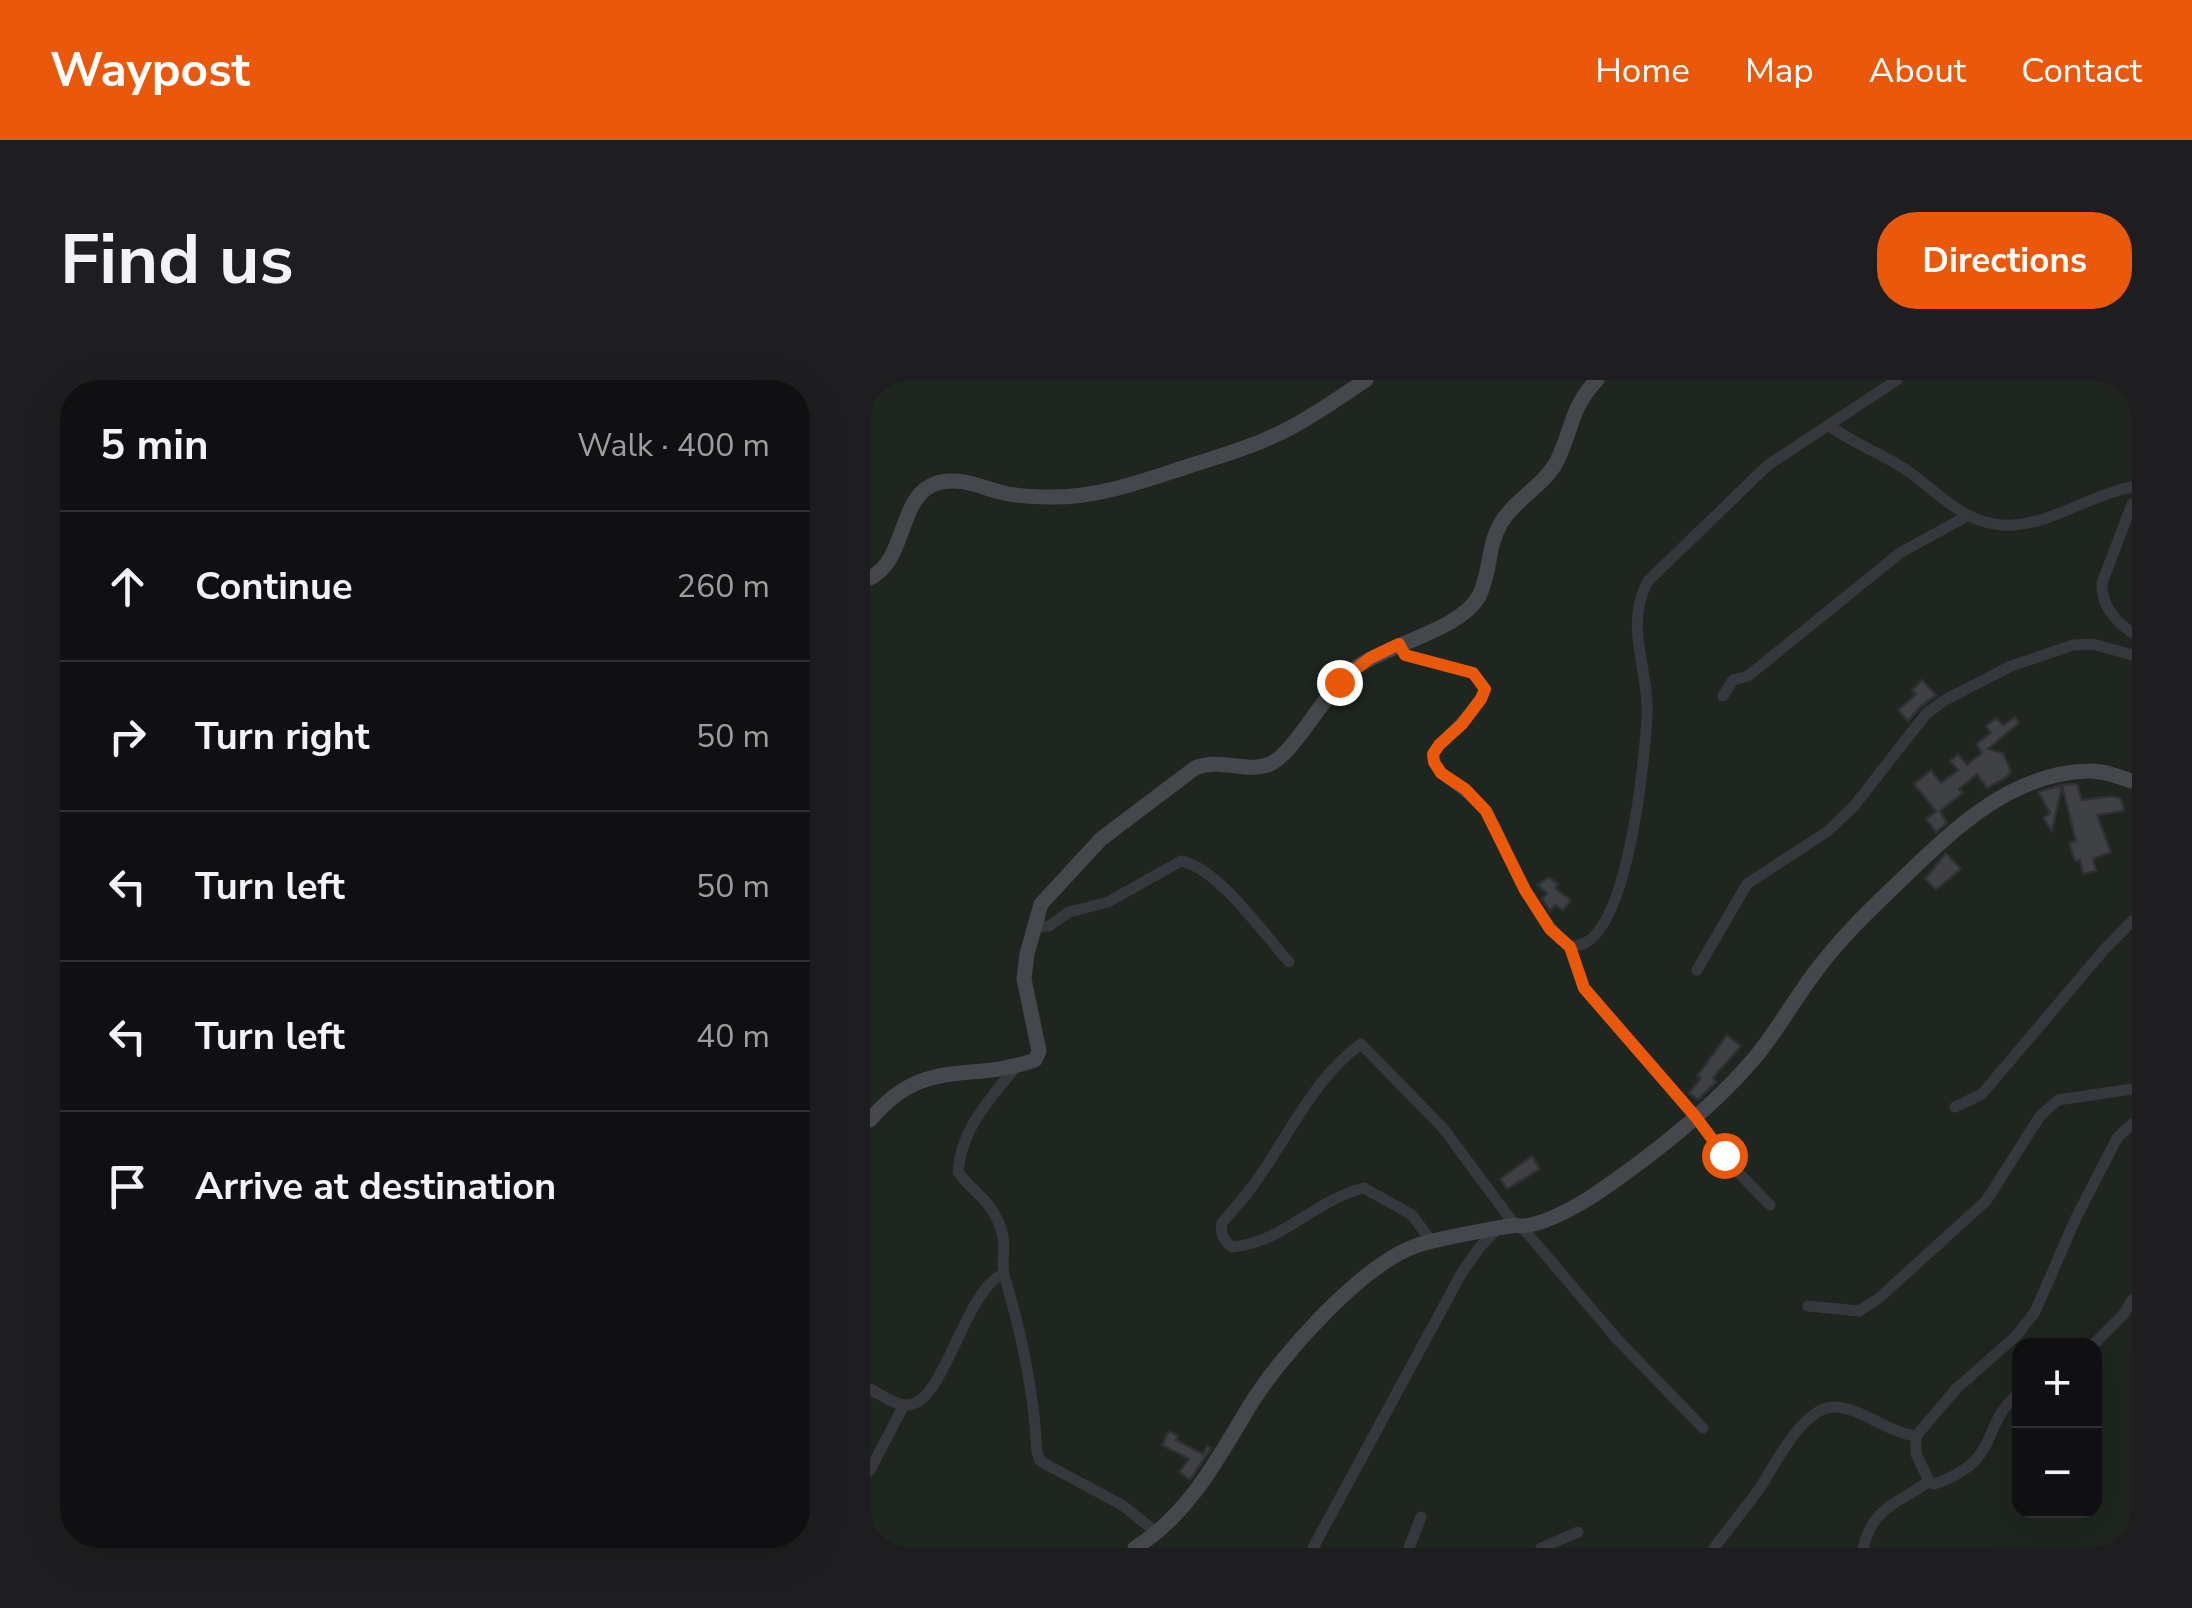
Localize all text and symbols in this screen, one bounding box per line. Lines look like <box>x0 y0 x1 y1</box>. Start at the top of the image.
text: Waypost <box>50 37 250 103</box>
text: Home <box>1595 47 1690 94</box>
text: Map <box>1745 47 1814 94</box>
text: About <box>1869 47 1966 94</box>
text: Contact <box>2021 47 2142 94</box>
text: Find us <box>60 212 294 308</box>
button: Directions <box>1877 212 2132 309</box>
text: 5 min <box>100 417 209 474</box>
text: Walk · 400 m <box>577 424 770 467</box>
icon: ahead <box>100 559 155 614</box>
text: Continue <box>195 561 353 612</box>
text: 260 m <box>677 565 770 608</box>
route end <box>1317 660 1363 706</box>
icon: right <box>100 709 155 764</box>
text: Turn right <box>195 711 370 762</box>
text: 50 m <box>696 715 770 758</box>
icon: left <box>100 859 155 914</box>
text: Turn left <box>195 861 345 912</box>
text: 50 m <box>696 865 770 908</box>
icon: left <box>100 1009 155 1064</box>
text: Turn left <box>195 1011 345 1062</box>
text: 40 m <box>696 1015 770 1058</box>
route start <box>1702 1133 1748 1179</box>
icon: arrive <box>100 1159 155 1214</box>
text: Arrive at destination <box>195 1161 556 1212</box>
map controls <box>2012 1338 2102 1518</box>
button: + <box>2012 1338 2102 1428</box>
button: − <box>2012 1428 2102 1518</box>

